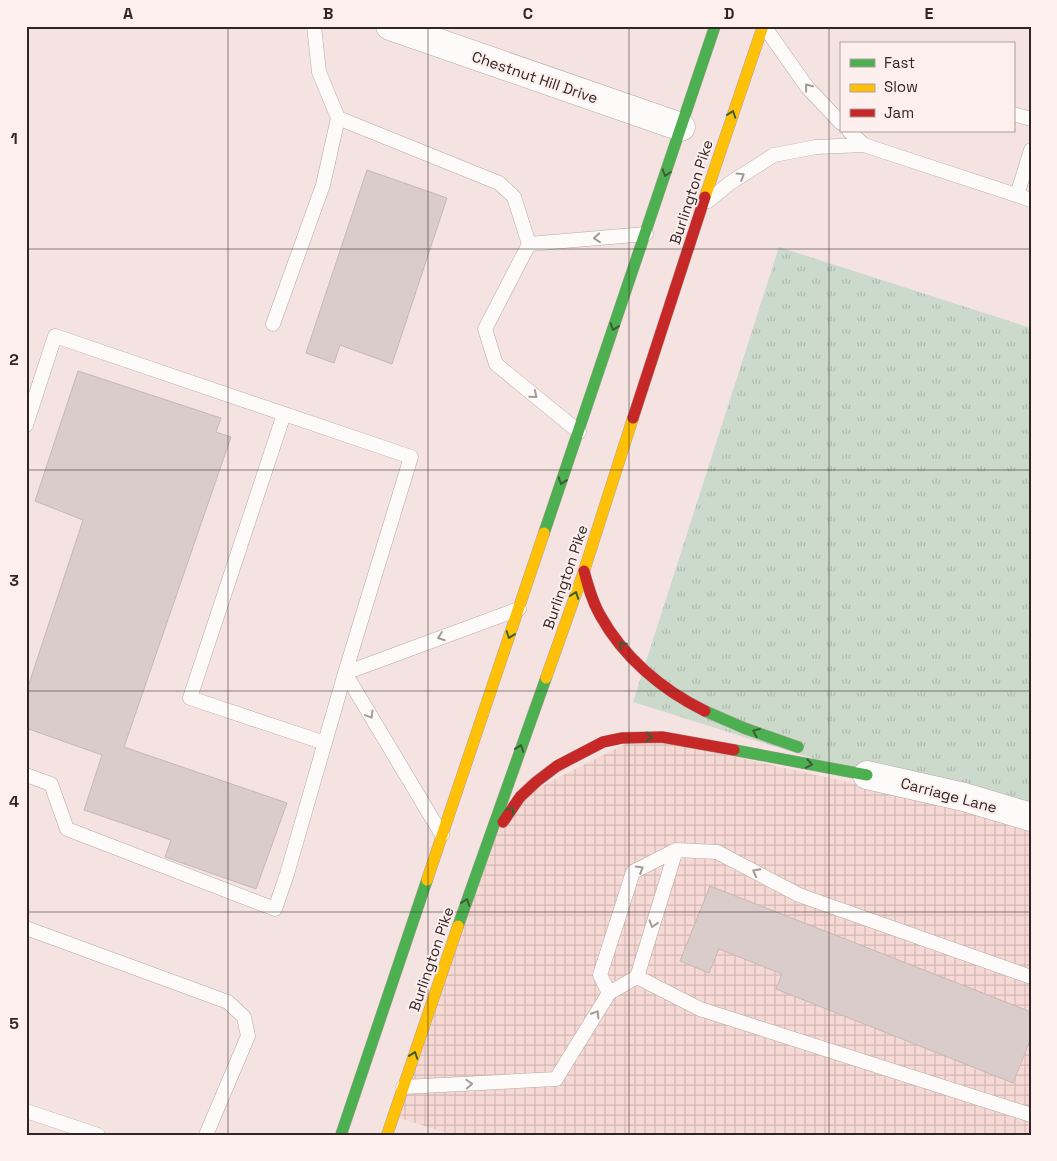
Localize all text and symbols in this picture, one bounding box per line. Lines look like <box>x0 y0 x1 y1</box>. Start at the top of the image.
text: A <box>123 3 133 24</box>
text: B <box>323 3 333 24</box>
text: C <box>523 3 533 24</box>
text: D <box>724 3 734 24</box>
text: E <box>925 3 934 24</box>
legend <box>840 42 1014 132</box>
street label: Chestnut Hill Drive <box>469 47 601 108</box>
text: Fast <box>884 53 915 72</box>
text: Slow <box>884 77 918 96</box>
one-way arrow <box>804 84 813 93</box>
text: Jam <box>884 103 914 122</box>
one-way arrow <box>727 111 737 119</box>
text: 1 <box>10 128 18 149</box>
street label: Burlington Pike <box>665 137 717 247</box>
one-way arrow <box>661 169 671 177</box>
one-way arrow <box>735 173 744 183</box>
one-way arrow <box>593 233 601 244</box>
one-way arrow <box>610 323 620 331</box>
text: 2 <box>9 349 19 370</box>
one-way arrow <box>528 389 537 398</box>
one-way arrow <box>558 477 568 485</box>
street label: Burlington Pike <box>538 522 592 632</box>
text: 3 <box>9 570 19 591</box>
one-way arrow <box>569 592 579 600</box>
one-way arrow <box>437 631 445 641</box>
one-way arrow <box>506 631 516 639</box>
one-way arrow <box>619 641 628 650</box>
one-way arrow <box>363 709 373 718</box>
one-way arrow <box>752 728 761 739</box>
one-way arrow <box>646 732 653 742</box>
one-way arrow <box>514 745 524 753</box>
one-way arrow <box>805 758 813 768</box>
street label: Carriage Lane <box>899 773 999 817</box>
text: 4 <box>9 791 19 812</box>
one-way arrow <box>505 806 514 816</box>
one-way arrow <box>635 865 644 875</box>
one-way arrow <box>752 868 761 878</box>
one-way arrow <box>460 898 470 906</box>
street label: Burlington Pike <box>404 904 458 1014</box>
one-way arrow <box>649 919 659 928</box>
one-way arrow <box>590 1011 599 1020</box>
text: 5 <box>9 1013 19 1034</box>
one-way arrow <box>408 1052 418 1060</box>
one-way arrow <box>465 1078 473 1089</box>

